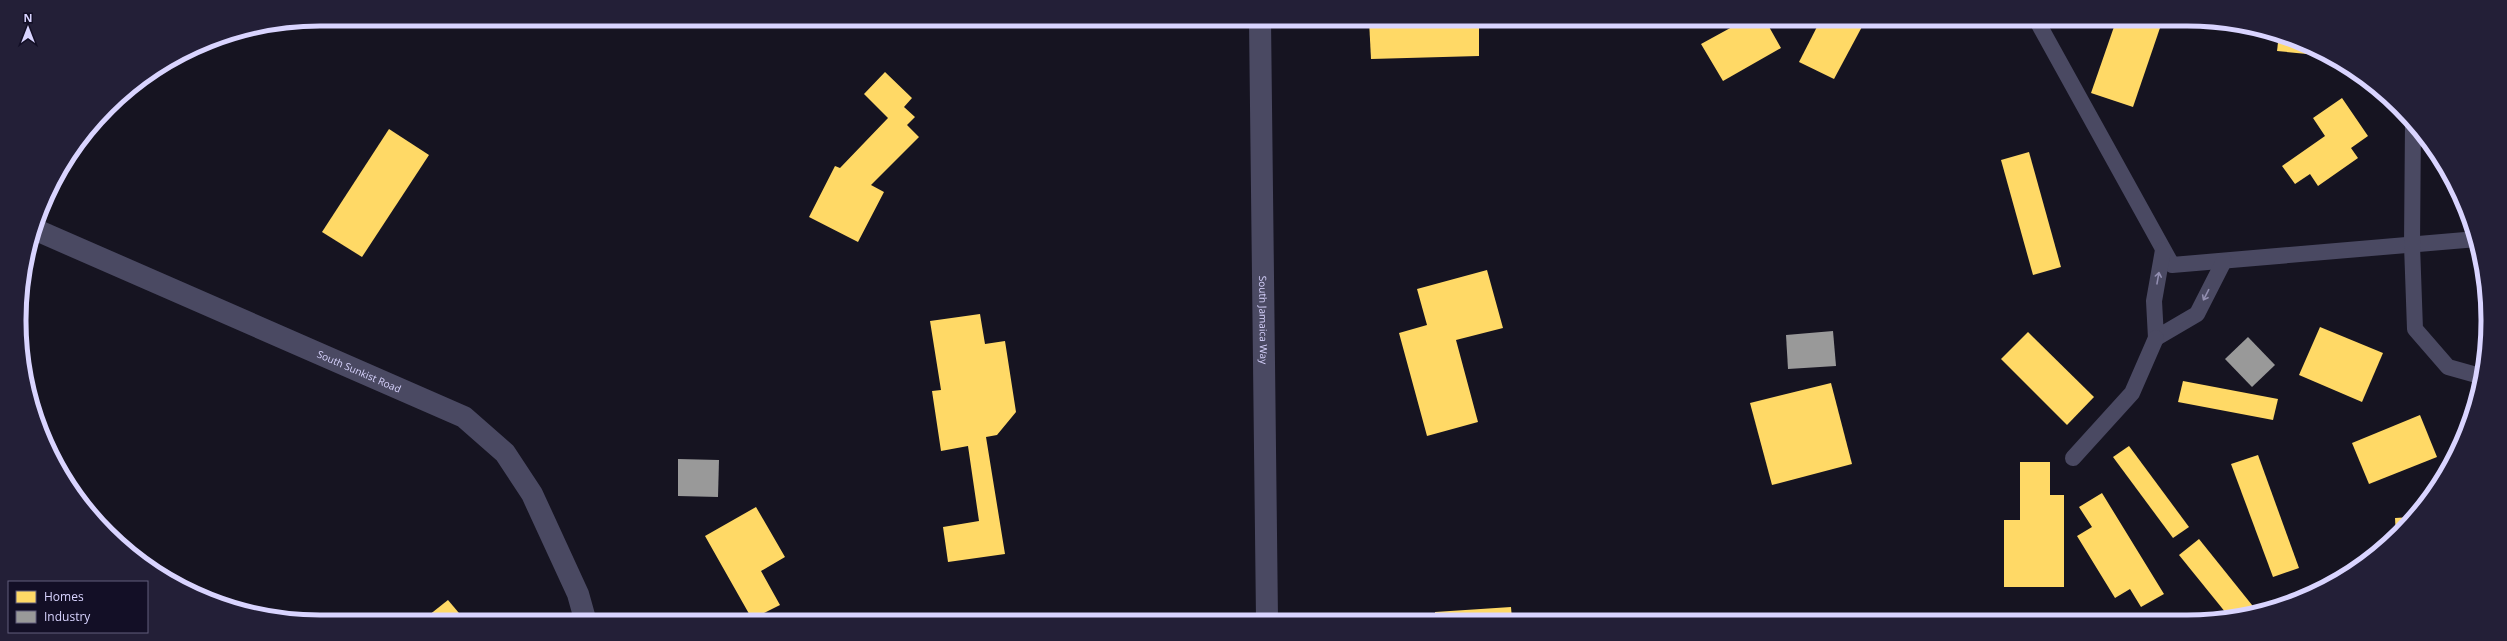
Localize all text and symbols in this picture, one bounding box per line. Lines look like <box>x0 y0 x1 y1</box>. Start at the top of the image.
north arrow <box>8 8 48 48</box>
text: N <box>24 10 32 25</box>
one-way arrow <box>2155 271 2163 284</box>
street label: South Jamaica Way <box>1256 276 1271 365</box>
one-way arrow <box>2202 289 2209 301</box>
street label: South Sunkist Road <box>315 347 403 396</box>
legend <box>8 581 148 633</box>
text: Homes <box>44 588 84 605</box>
text: Industry <box>44 608 91 625</box>

